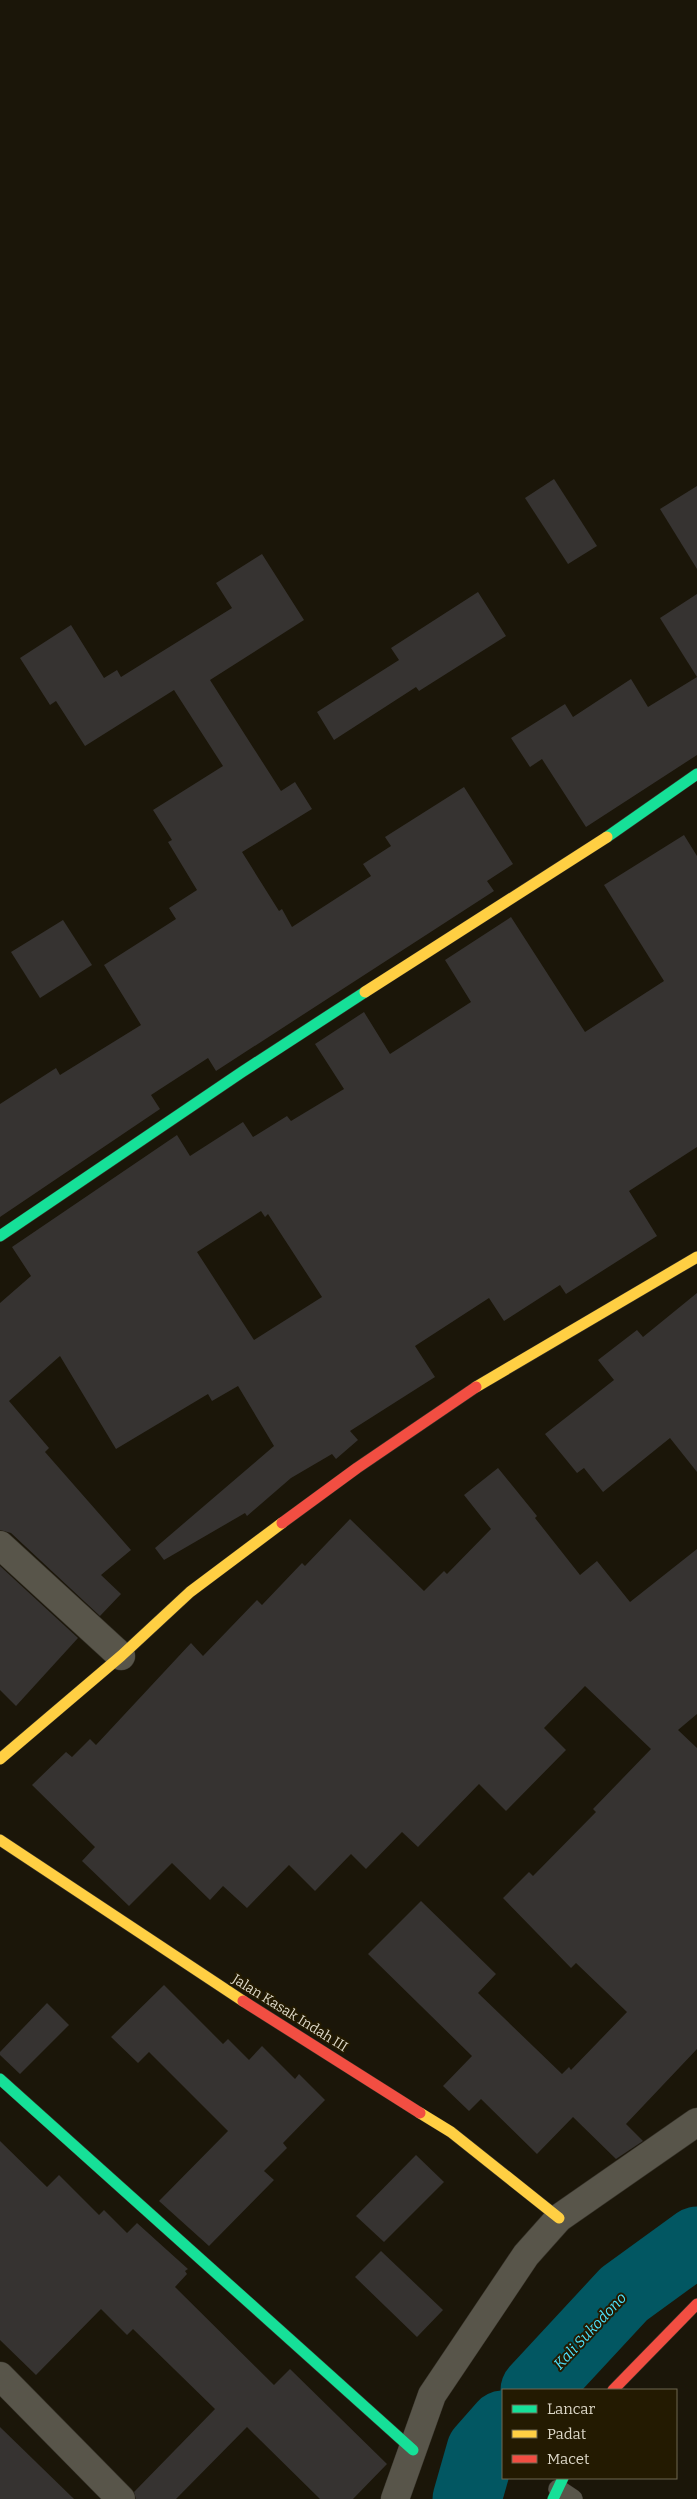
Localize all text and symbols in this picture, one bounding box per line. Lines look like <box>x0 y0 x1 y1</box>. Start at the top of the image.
street label: Jalan Kasak Indah III <box>228 1970 351 2056</box>
water label: Kali Sukodono <box>550 2289 630 2373</box>
legend <box>502 2389 677 2479</box>
text: Lancar <box>547 2400 595 2418</box>
text: Padat <box>547 2425 587 2443</box>
text: Macet <box>547 2450 590 2468</box>

